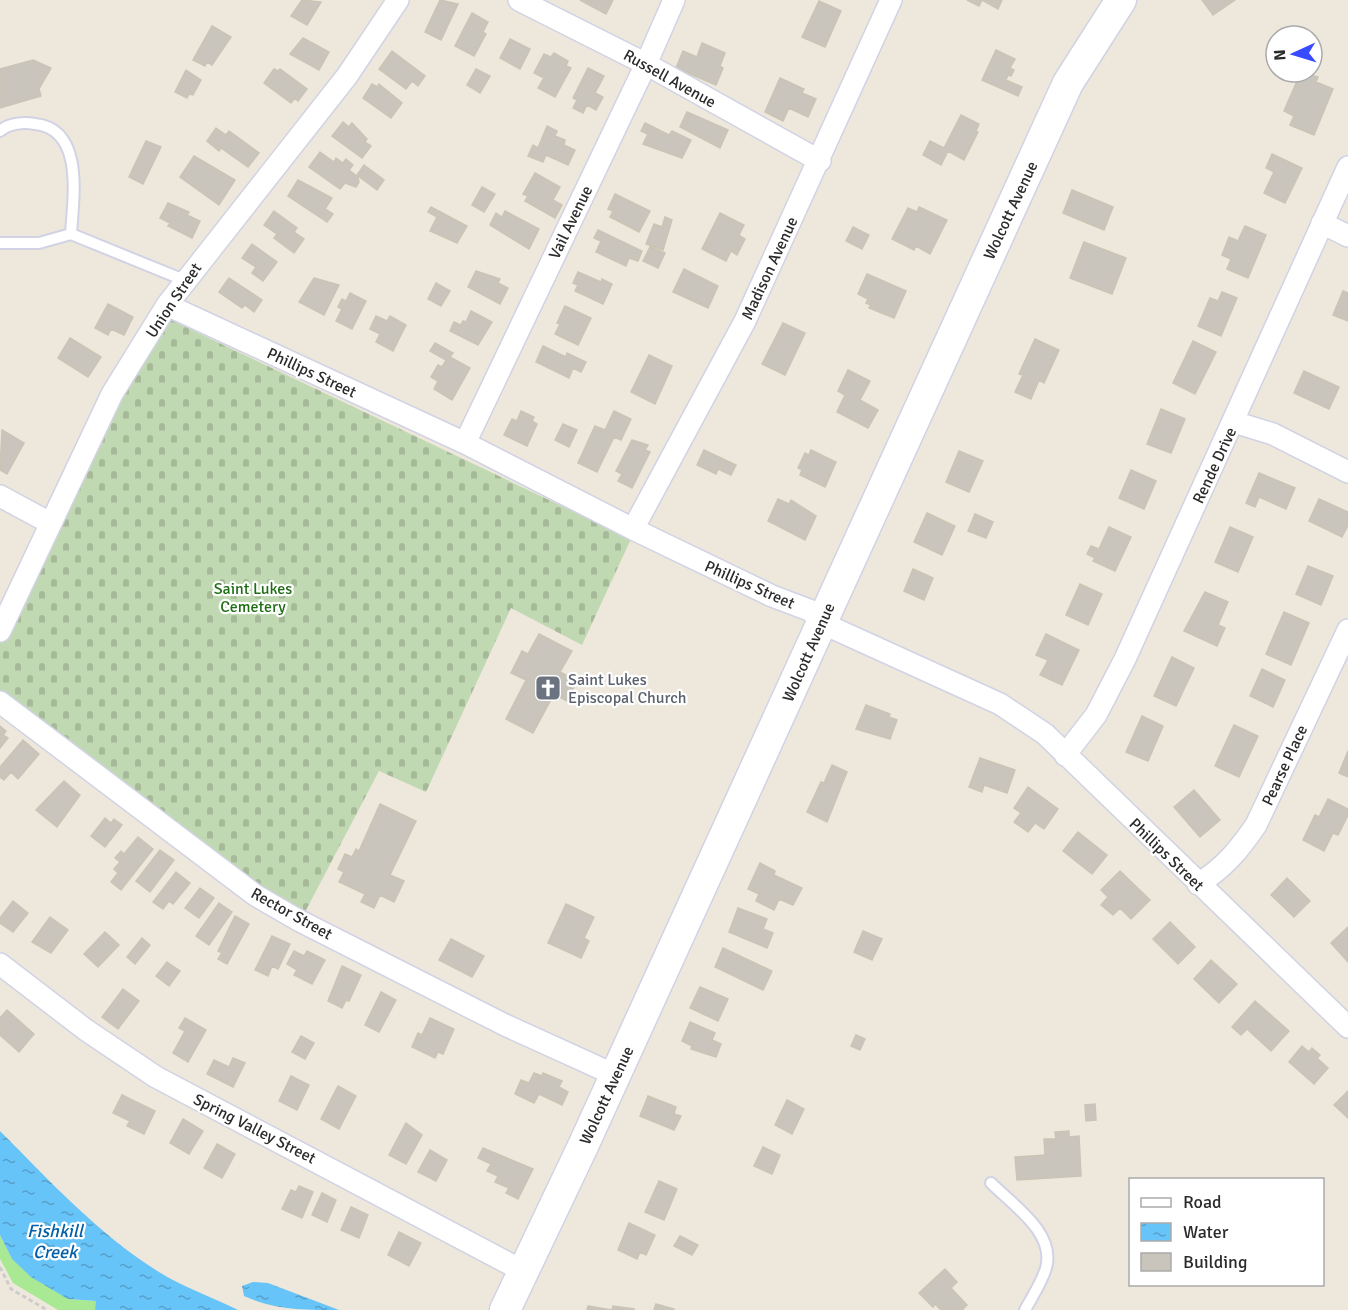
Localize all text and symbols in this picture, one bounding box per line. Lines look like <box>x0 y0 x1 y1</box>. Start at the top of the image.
north arrow <box>1264 24 1324 84</box>
street label: Russell Avenue <box>620 45 719 113</box>
text: N <box>1270 49 1290 61</box>
street label: Wolcott Avenue <box>979 158 1042 263</box>
street label: Vail Avenue <box>545 182 597 262</box>
street label: Madison Avenue <box>737 214 803 323</box>
street label: Union Street <box>141 259 206 342</box>
street label: Phillips Street <box>264 343 360 402</box>
street label: Rende Drive <box>1189 424 1241 507</box>
street label: Phillips Street <box>702 556 798 614</box>
park label: Saint Lukes Cemetery <box>214 579 292 617</box>
street label: Wolcott Avenue <box>778 600 840 705</box>
place label: Saint Lukes Episcopal Church <box>568 670 686 708</box>
church icon: Saint Lukes Episcopal Church <box>533 673 563 703</box>
street label: Pearse Place <box>1258 722 1312 809</box>
street label: Phillips Street <box>1125 814 1208 896</box>
street label: Rector Street <box>247 883 336 945</box>
street label: Wolcott Avenue <box>575 1043 638 1148</box>
street label: Spring Valley Street <box>190 1089 319 1169</box>
legend <box>1129 1178 1324 1286</box>
text: Road <box>1183 1191 1222 1213</box>
water label: Fishkill Creek <box>27 1220 85 1263</box>
text: Water <box>1183 1221 1229 1243</box>
text: Building <box>1183 1251 1247 1273</box>

